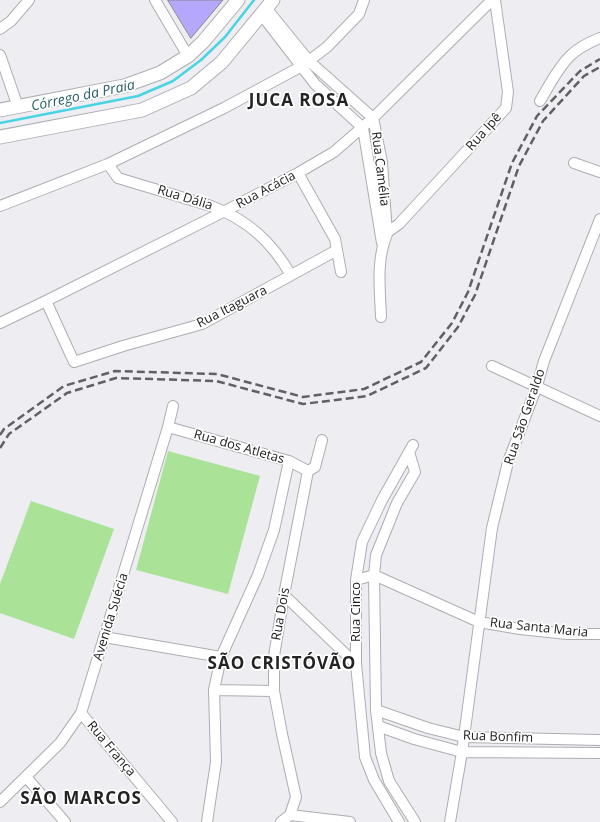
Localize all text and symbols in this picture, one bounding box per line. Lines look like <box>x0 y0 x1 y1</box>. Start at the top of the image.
water label: Córrego da Praia <box>30 77 136 115</box>
district label: JUCA ROSA <box>249 91 349 111</box>
street label: Rua Ipê <box>463 110 505 154</box>
street label: Rua Camélia <box>368 131 392 207</box>
street label: Rua Acácia <box>234 168 298 212</box>
street label: Rua Dália <box>155 182 215 214</box>
street label: Rua Itaguara <box>194 283 270 331</box>
street label: Rua São Geraldo <box>501 367 549 467</box>
street label: Rua dos Atletas <box>192 427 286 467</box>
street label: Avenida Suécia <box>90 571 132 663</box>
street label: Rua Cinco <box>348 582 364 642</box>
street label: Rua Dois <box>269 586 293 642</box>
street label: Rua Santa Maria <box>489 615 589 641</box>
district label: SÃO CRISTÓVÃO <box>208 654 356 674</box>
street label: Rua França <box>83 718 139 780</box>
street label: Rua Bonfim <box>463 728 533 746</box>
district label: SÃO MARCOS <box>20 789 142 809</box>

